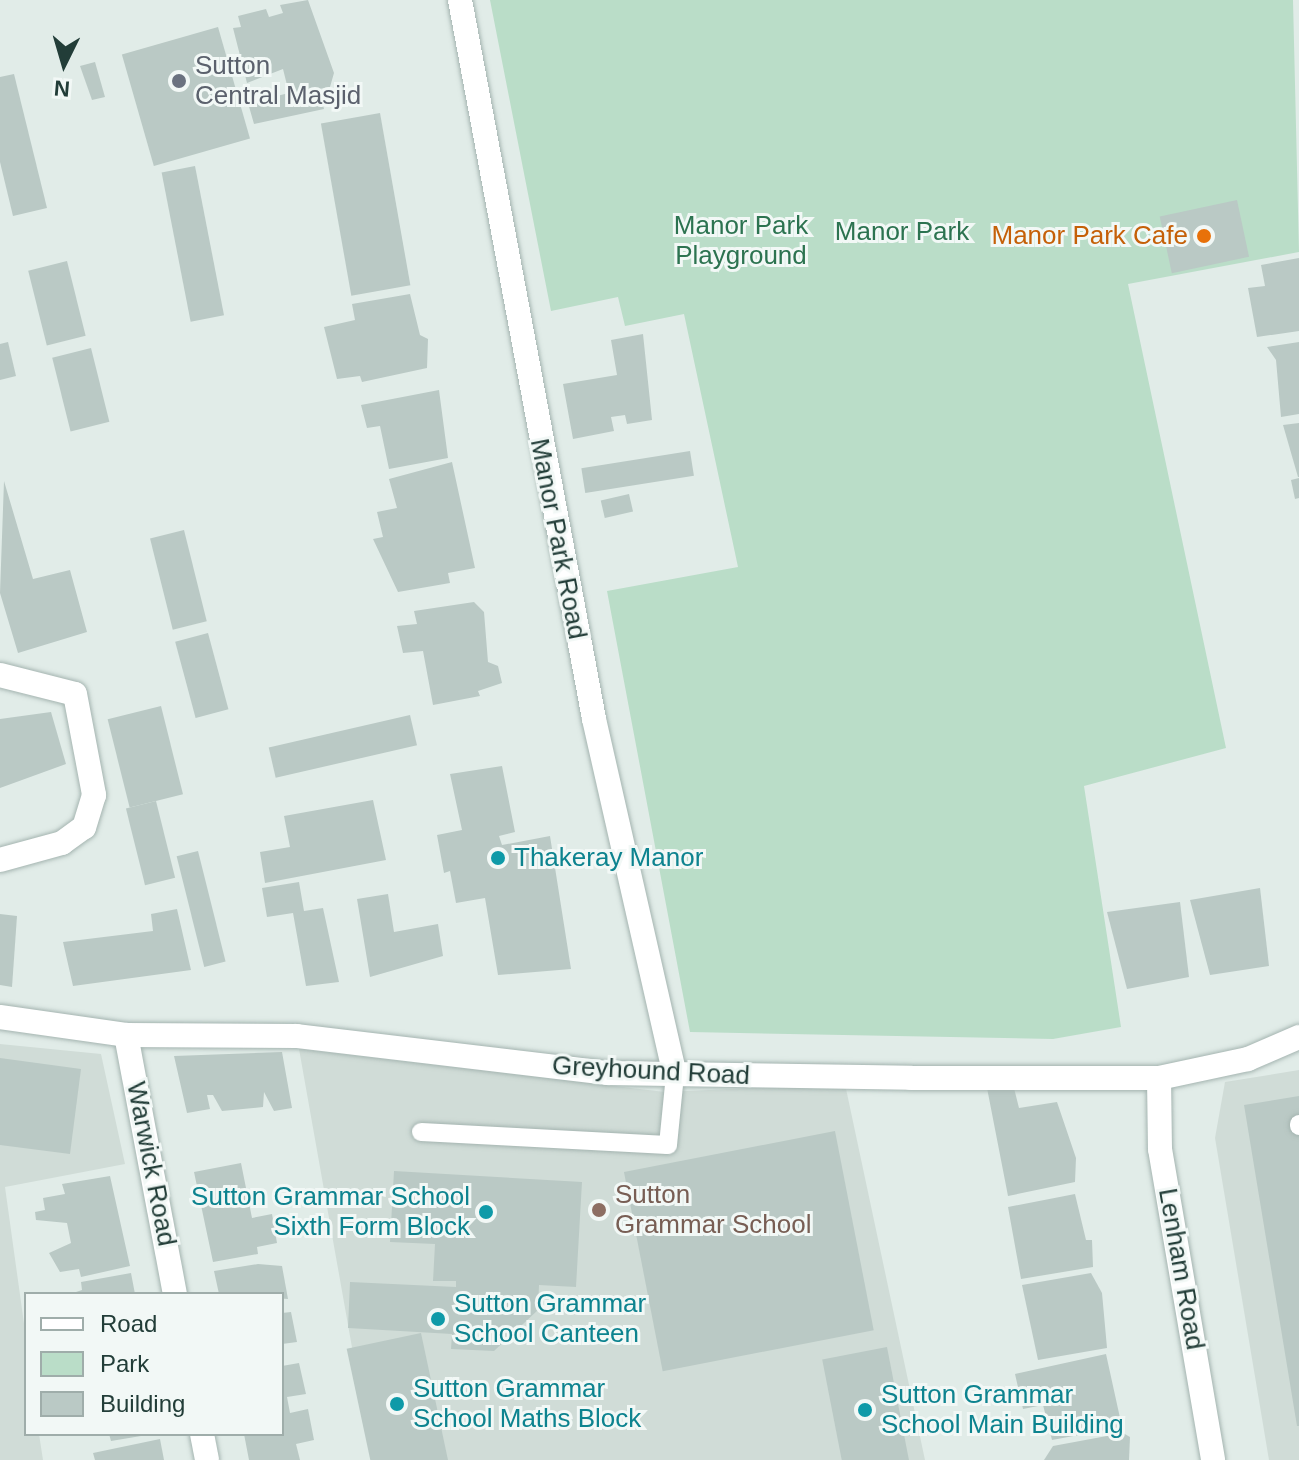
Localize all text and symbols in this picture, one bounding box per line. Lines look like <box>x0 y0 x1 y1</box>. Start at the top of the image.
north arrow <box>24 24 104 104</box>
place label: Sutton Central Masjid <box>195 50 361 112</box>
marker: Sutton Central Masjid <box>170 72 188 90</box>
text: N <box>53 75 71 102</box>
park label: Manor Park Playground <box>674 210 808 272</box>
park label: Manor Park <box>835 216 969 248</box>
place label: Manor Park Cafe <box>991 220 1188 252</box>
marker: Manor Park Cafe <box>1195 227 1213 245</box>
street label: Manor Park Road <box>523 436 593 642</box>
place label: Thakeray Manor <box>514 842 703 874</box>
marker: Thakeray Manor <box>489 849 507 867</box>
street label: Greyhound Road <box>551 1050 751 1092</box>
street label: Warwick Road <box>120 1079 182 1249</box>
place label: Sutton Grammar School <box>615 1179 811 1240</box>
place label: Sutton Grammar School Sixth Form Block <box>191 1181 470 1242</box>
street label: Lenham Road <box>1151 1186 1211 1352</box>
marker: Sutton Grammar School <box>590 1201 608 1219</box>
marker: Sutton Grammar School Sixth Form Block <box>477 1203 495 1221</box>
place label: Sutton Grammar School Canteen <box>454 1288 646 1350</box>
legend <box>24 1292 284 1436</box>
text: Road <box>100 1310 157 1337</box>
marker: Sutton Grammar School Canteen <box>429 1310 447 1328</box>
text: Park <box>100 1350 149 1377</box>
place label: Sutton Grammar School Maths Block <box>413 1373 641 1434</box>
place label: Sutton Grammar School Main Building <box>881 1379 1124 1440</box>
text: Building <box>100 1390 185 1417</box>
marker: Sutton Grammar School Maths Block <box>388 1395 406 1413</box>
marker: Sutton Grammar School Main Building <box>856 1401 874 1419</box>

